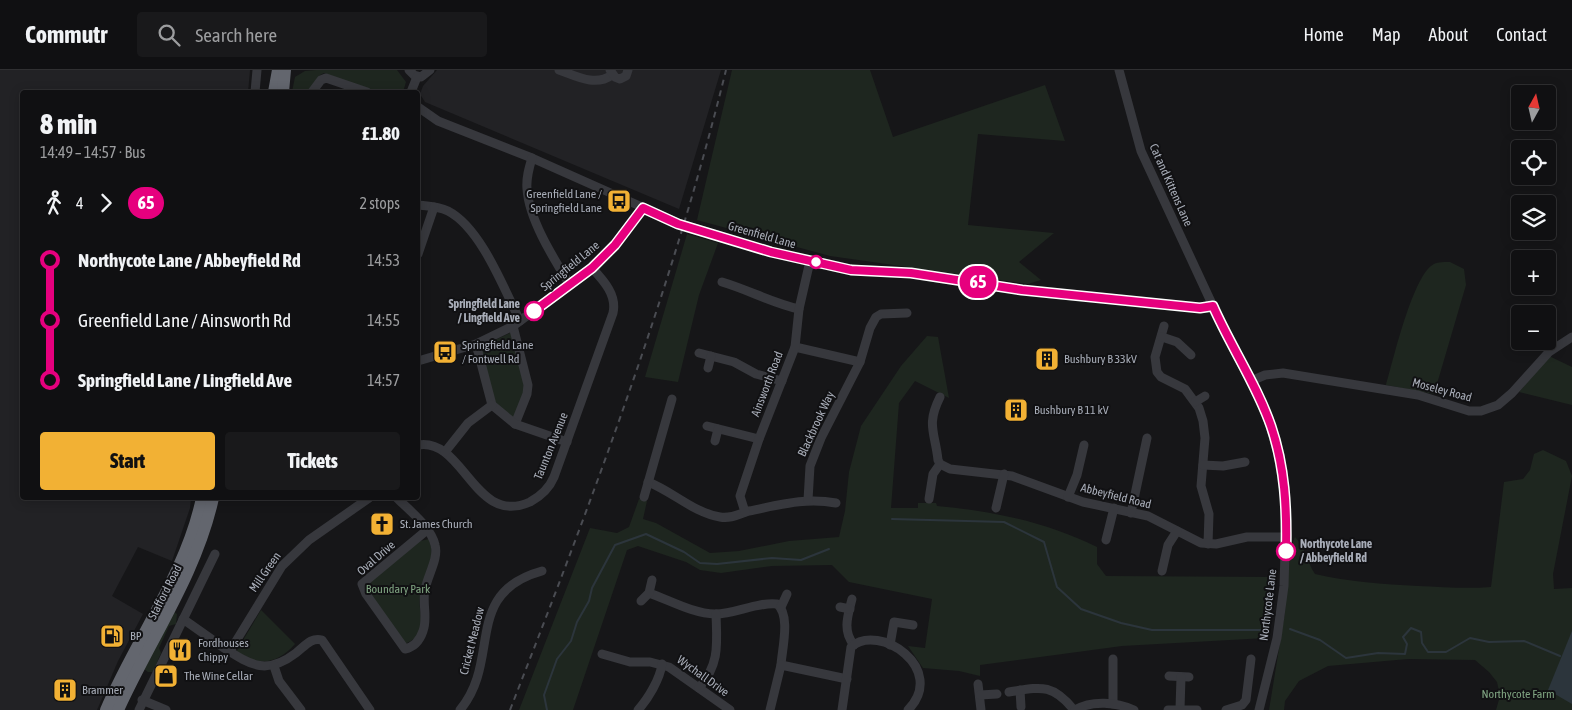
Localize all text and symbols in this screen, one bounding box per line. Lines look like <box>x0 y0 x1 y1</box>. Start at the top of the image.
search box <box>137 12 487 57</box>
text: Commutr <box>25 21 107 48</box>
icon: search <box>155 21 183 49</box>
text: Search here <box>195 24 277 46</box>
text: Home <box>1304 24 1344 45</box>
text: Map <box>1372 24 1401 45</box>
text: About <box>1429 24 1468 45</box>
text: Contact <box>1496 24 1547 45</box>
north arrow <box>1511 85 1556 130</box>
map controls <box>1511 85 1556 350</box>
text: 8 min <box>40 108 97 140</box>
text: £1.80 <box>362 122 400 144</box>
button: locate <box>1511 140 1556 185</box>
street label: Cat and Kittens Lane <box>1147 142 1195 228</box>
text: 14:49 – 14:57 · Bus <box>40 143 145 161</box>
place label: Greenfield Lane / Springfield Lane <box>526 187 602 215</box>
bus stop icon: Greenfield Lane / Springfield Lane <box>606 188 632 214</box>
icon: walk <box>40 189 68 217</box>
icon: forward <box>92 189 120 217</box>
text: 65 <box>138 192 154 213</box>
text: 4 <box>76 194 84 212</box>
text: 2 stops <box>359 194 400 212</box>
button: layers <box>1511 195 1556 240</box>
street label: Greenfield Lane <box>726 219 798 251</box>
street label: Springfield Lane <box>538 238 602 294</box>
text: Northycote Lane / Abbeyfield Rd <box>78 249 301 271</box>
button: + <box>1511 250 1556 295</box>
text: 14:53 <box>367 251 400 269</box>
unlabelled marker <box>809 255 823 269</box>
line badge: 65 <box>956 266 1000 298</box>
text: 65 <box>970 271 986 292</box>
place label: Springfield Lane / Lingfield Ave <box>449 297 521 325</box>
marker: Springfield Lane / Lingfield Ave <box>524 301 544 321</box>
button: − <box>1511 305 1556 350</box>
text: Greenfield Lane / Ainsworth Rd <box>78 309 291 331</box>
text: 14:55 <box>367 311 400 329</box>
place label: Springfield Lane / Fontwell Rd <box>462 338 533 366</box>
bus stop icon: Springfield Lane / Fontwell Rd <box>432 339 458 365</box>
building icon: Bushbury B 33kV <box>1034 346 1060 372</box>
street label: Ainsworth Road <box>748 349 786 419</box>
place label: Bushbury B 33kV <box>1064 352 1137 366</box>
text: Springfield Lane / Lingfield Ave <box>78 369 292 391</box>
text: 14:57 <box>367 371 400 389</box>
street label: Moseley Road <box>1411 375 1473 405</box>
street label: Blackbrook Way <box>795 389 837 459</box>
building icon: Bushbury B 11 kV <box>1003 397 1029 423</box>
place label: Bushbury B 11 kV <box>1034 403 1109 417</box>
street label: Taunton Avenue <box>531 410 571 482</box>
button: Start <box>40 432 215 490</box>
button: Tickets <box>225 432 400 490</box>
street label: Abbeyfield Road <box>1079 480 1153 512</box>
church icon: St. James Church <box>369 511 395 537</box>
place label: St. James Church <box>400 517 472 531</box>
place label: Northycote Lane / Abbeyfield Rd <box>1300 537 1373 565</box>
street label: Oval Drive <box>354 538 398 578</box>
marker: Northycote Lane / Abbeyfield Rd <box>1276 541 1296 561</box>
street label: Mill Green <box>246 549 284 595</box>
street label: Stafford Road <box>145 562 185 622</box>
street label: Northycote Lane <box>1257 568 1279 642</box>
park label: Boundary Park <box>366 582 431 596</box>
street label: Cricket Meadow <box>457 606 487 676</box>
fuel station icon: BP <box>99 623 125 649</box>
place label: BP <box>130 629 142 643</box>
place label: Fordhouses Chippy <box>198 636 249 664</box>
restaurant icon: Fordhouses Chippy <box>167 637 193 663</box>
street label: Wychall Drive <box>674 653 732 699</box>
shop icon: The Wine Cellar <box>153 663 179 689</box>
place label: The Wine Cellar <box>184 669 253 683</box>
building icon: Brammer <box>52 677 78 703</box>
place label: Brammer <box>82 683 123 697</box>
park label: Northycote Farm <box>1481 687 1555 701</box>

